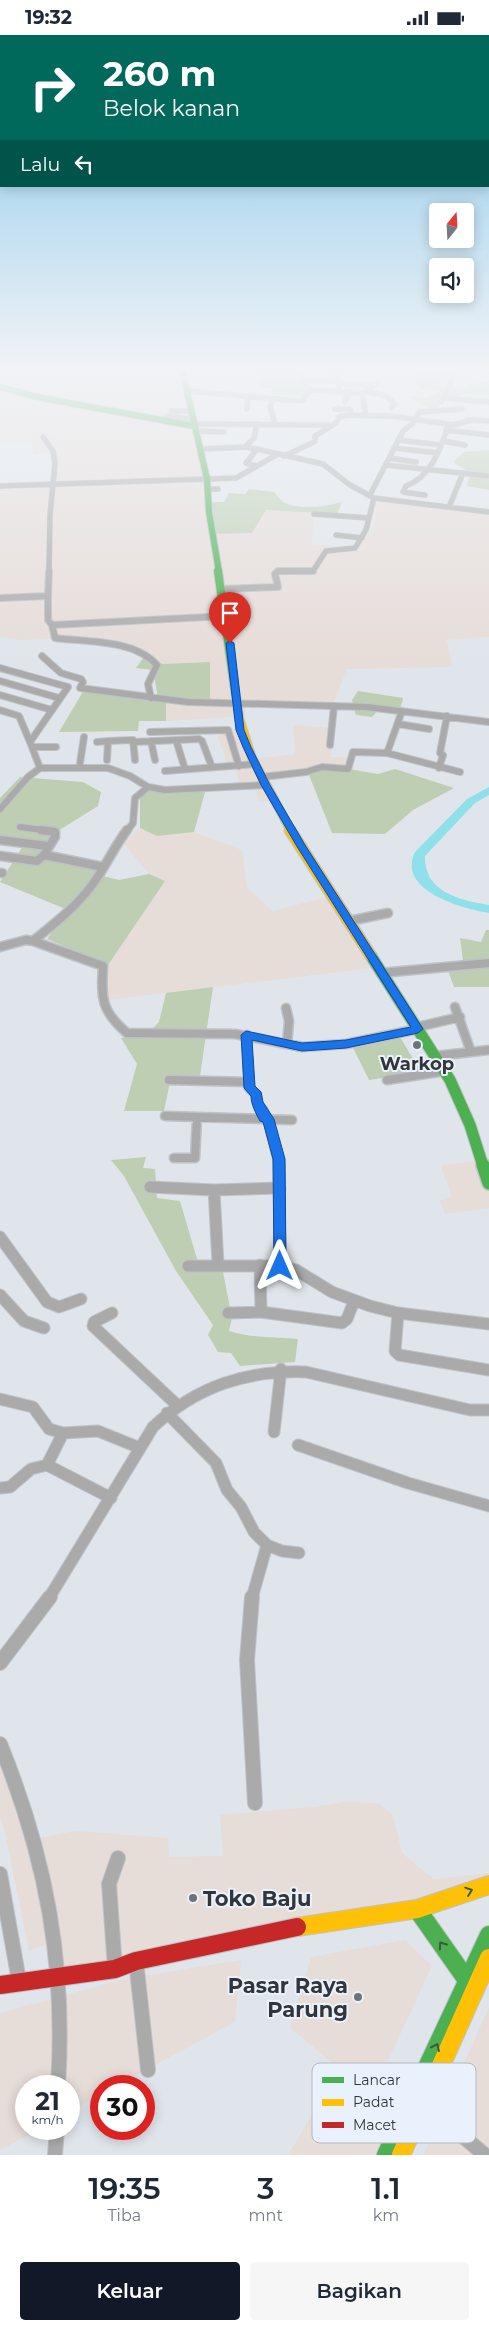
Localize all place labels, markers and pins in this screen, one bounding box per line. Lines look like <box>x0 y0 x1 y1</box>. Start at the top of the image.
pin <box>209 592 251 643</box>
marker: Warkop <box>411 1039 423 1051</box>
place label: Warkop <box>380 1053 454 1075</box>
place label: Toko Baju <box>203 1886 311 1911</box>
marker: Toko Baju <box>187 1892 199 1904</box>
place label: Pasar Raya Parung <box>228 1973 348 2022</box>
marker: Pasar Raya Parung <box>352 1991 364 2003</box>

